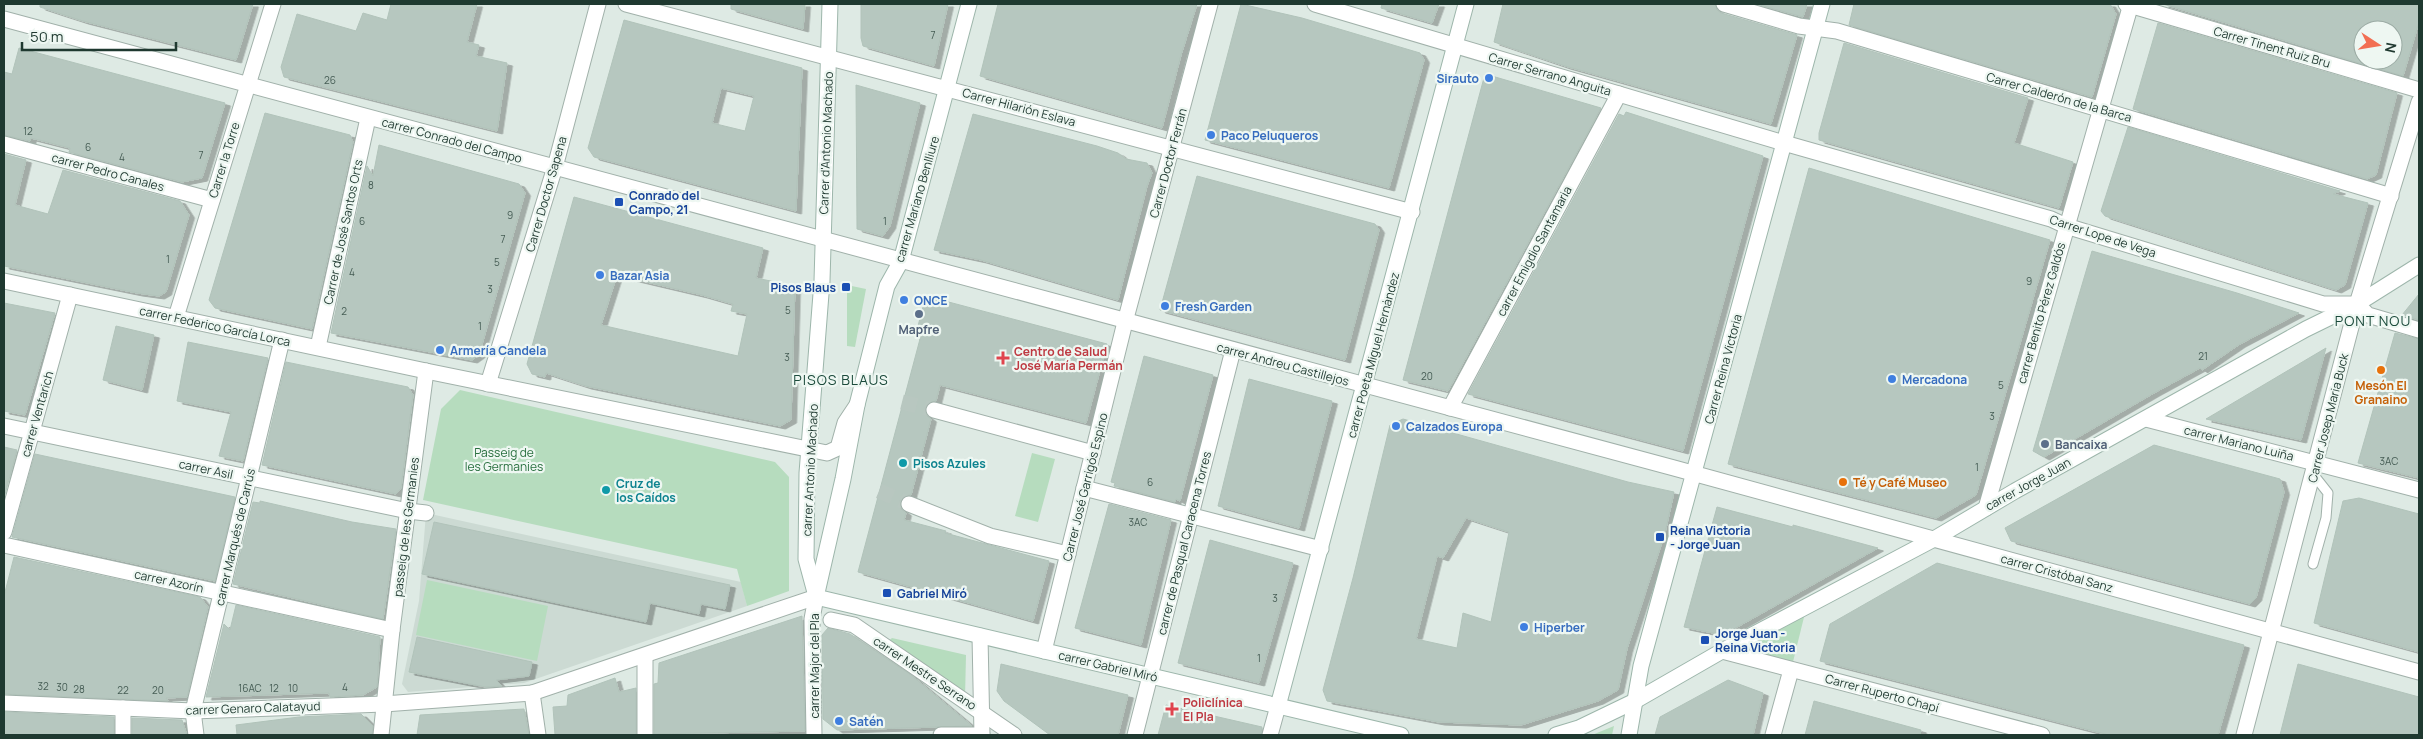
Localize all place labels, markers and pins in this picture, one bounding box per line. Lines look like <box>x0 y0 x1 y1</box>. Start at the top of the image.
place label: Sirauto <box>1436 70 1479 87</box>
marker: Sirauto <box>1483 72 1495 84</box>
place label: Paco Peluqueros <box>1221 127 1319 144</box>
marker: Paco Peluqueros <box>1205 129 1217 141</box>
place label: Conrado del Campo, 21 <box>629 187 700 218</box>
marker: Conrado del Campo, 21 <box>613 196 625 208</box>
place label: Bazar Asia <box>610 267 670 284</box>
marker: Bazar Asia <box>594 269 606 281</box>
place label: Pisos Blaus <box>770 279 836 296</box>
marker: Pisos Blaus <box>840 281 852 293</box>
place label: ONCE <box>914 292 948 309</box>
marker: ONCE <box>898 294 910 306</box>
place label: Fresh Garden <box>1175 298 1252 315</box>
marker: Fresh Garden <box>1159 300 1171 312</box>
marker: Mapfre <box>913 308 925 320</box>
place label: Mapfre <box>899 321 940 338</box>
place label: Armería Candela <box>450 342 546 359</box>
place label: Centro de Salud José María Permán <box>1014 343 1123 374</box>
marker: Armería Candela <box>434 344 446 356</box>
marker: Centro de Salud José María Permán <box>996 351 1010 365</box>
marker: Mesón El Granaino <box>2375 364 2387 376</box>
place label: Mercadona <box>1902 371 1967 388</box>
marker: Mercadona <box>1886 373 1898 385</box>
place label: Mesón El Granaino <box>2355 377 2407 408</box>
place label: Calzados Europa <box>1406 418 1503 435</box>
marker: Calzados Europa <box>1390 420 1402 432</box>
place label: Bancaixa <box>2055 436 2107 453</box>
marker: Bancaixa <box>2039 438 2051 450</box>
place label: Pisos Azules <box>913 455 986 472</box>
marker: Pisos Azules <box>897 457 909 469</box>
place label: Té y Café Museo <box>1853 474 1947 491</box>
place label: Cruz de los Caídos <box>616 475 676 506</box>
marker: Té y Café Museo <box>1837 476 1849 488</box>
marker: Cruz de los Caídos <box>600 484 612 496</box>
place label: Reina Victoria - Jorge Juan <box>1670 522 1750 553</box>
marker: Reina Victoria - Jorge Juan <box>1654 531 1666 543</box>
place label: Gabriel Miró <box>897 585 967 602</box>
marker: Gabriel Miró <box>881 587 893 599</box>
place label: Hiperber <box>1534 619 1585 636</box>
marker: Hiperber <box>1518 621 1530 633</box>
place label: Jorge Juan - Reina Victoria <box>1715 625 1795 656</box>
marker: Jorge Juan - Reina Victoria <box>1699 634 1711 646</box>
place label: Policlínica El Pla <box>1183 694 1243 725</box>
marker: Policlínica El Pla <box>1165 702 1179 716</box>
place label: Satén <box>849 713 884 730</box>
marker: Satén <box>833 715 845 727</box>

